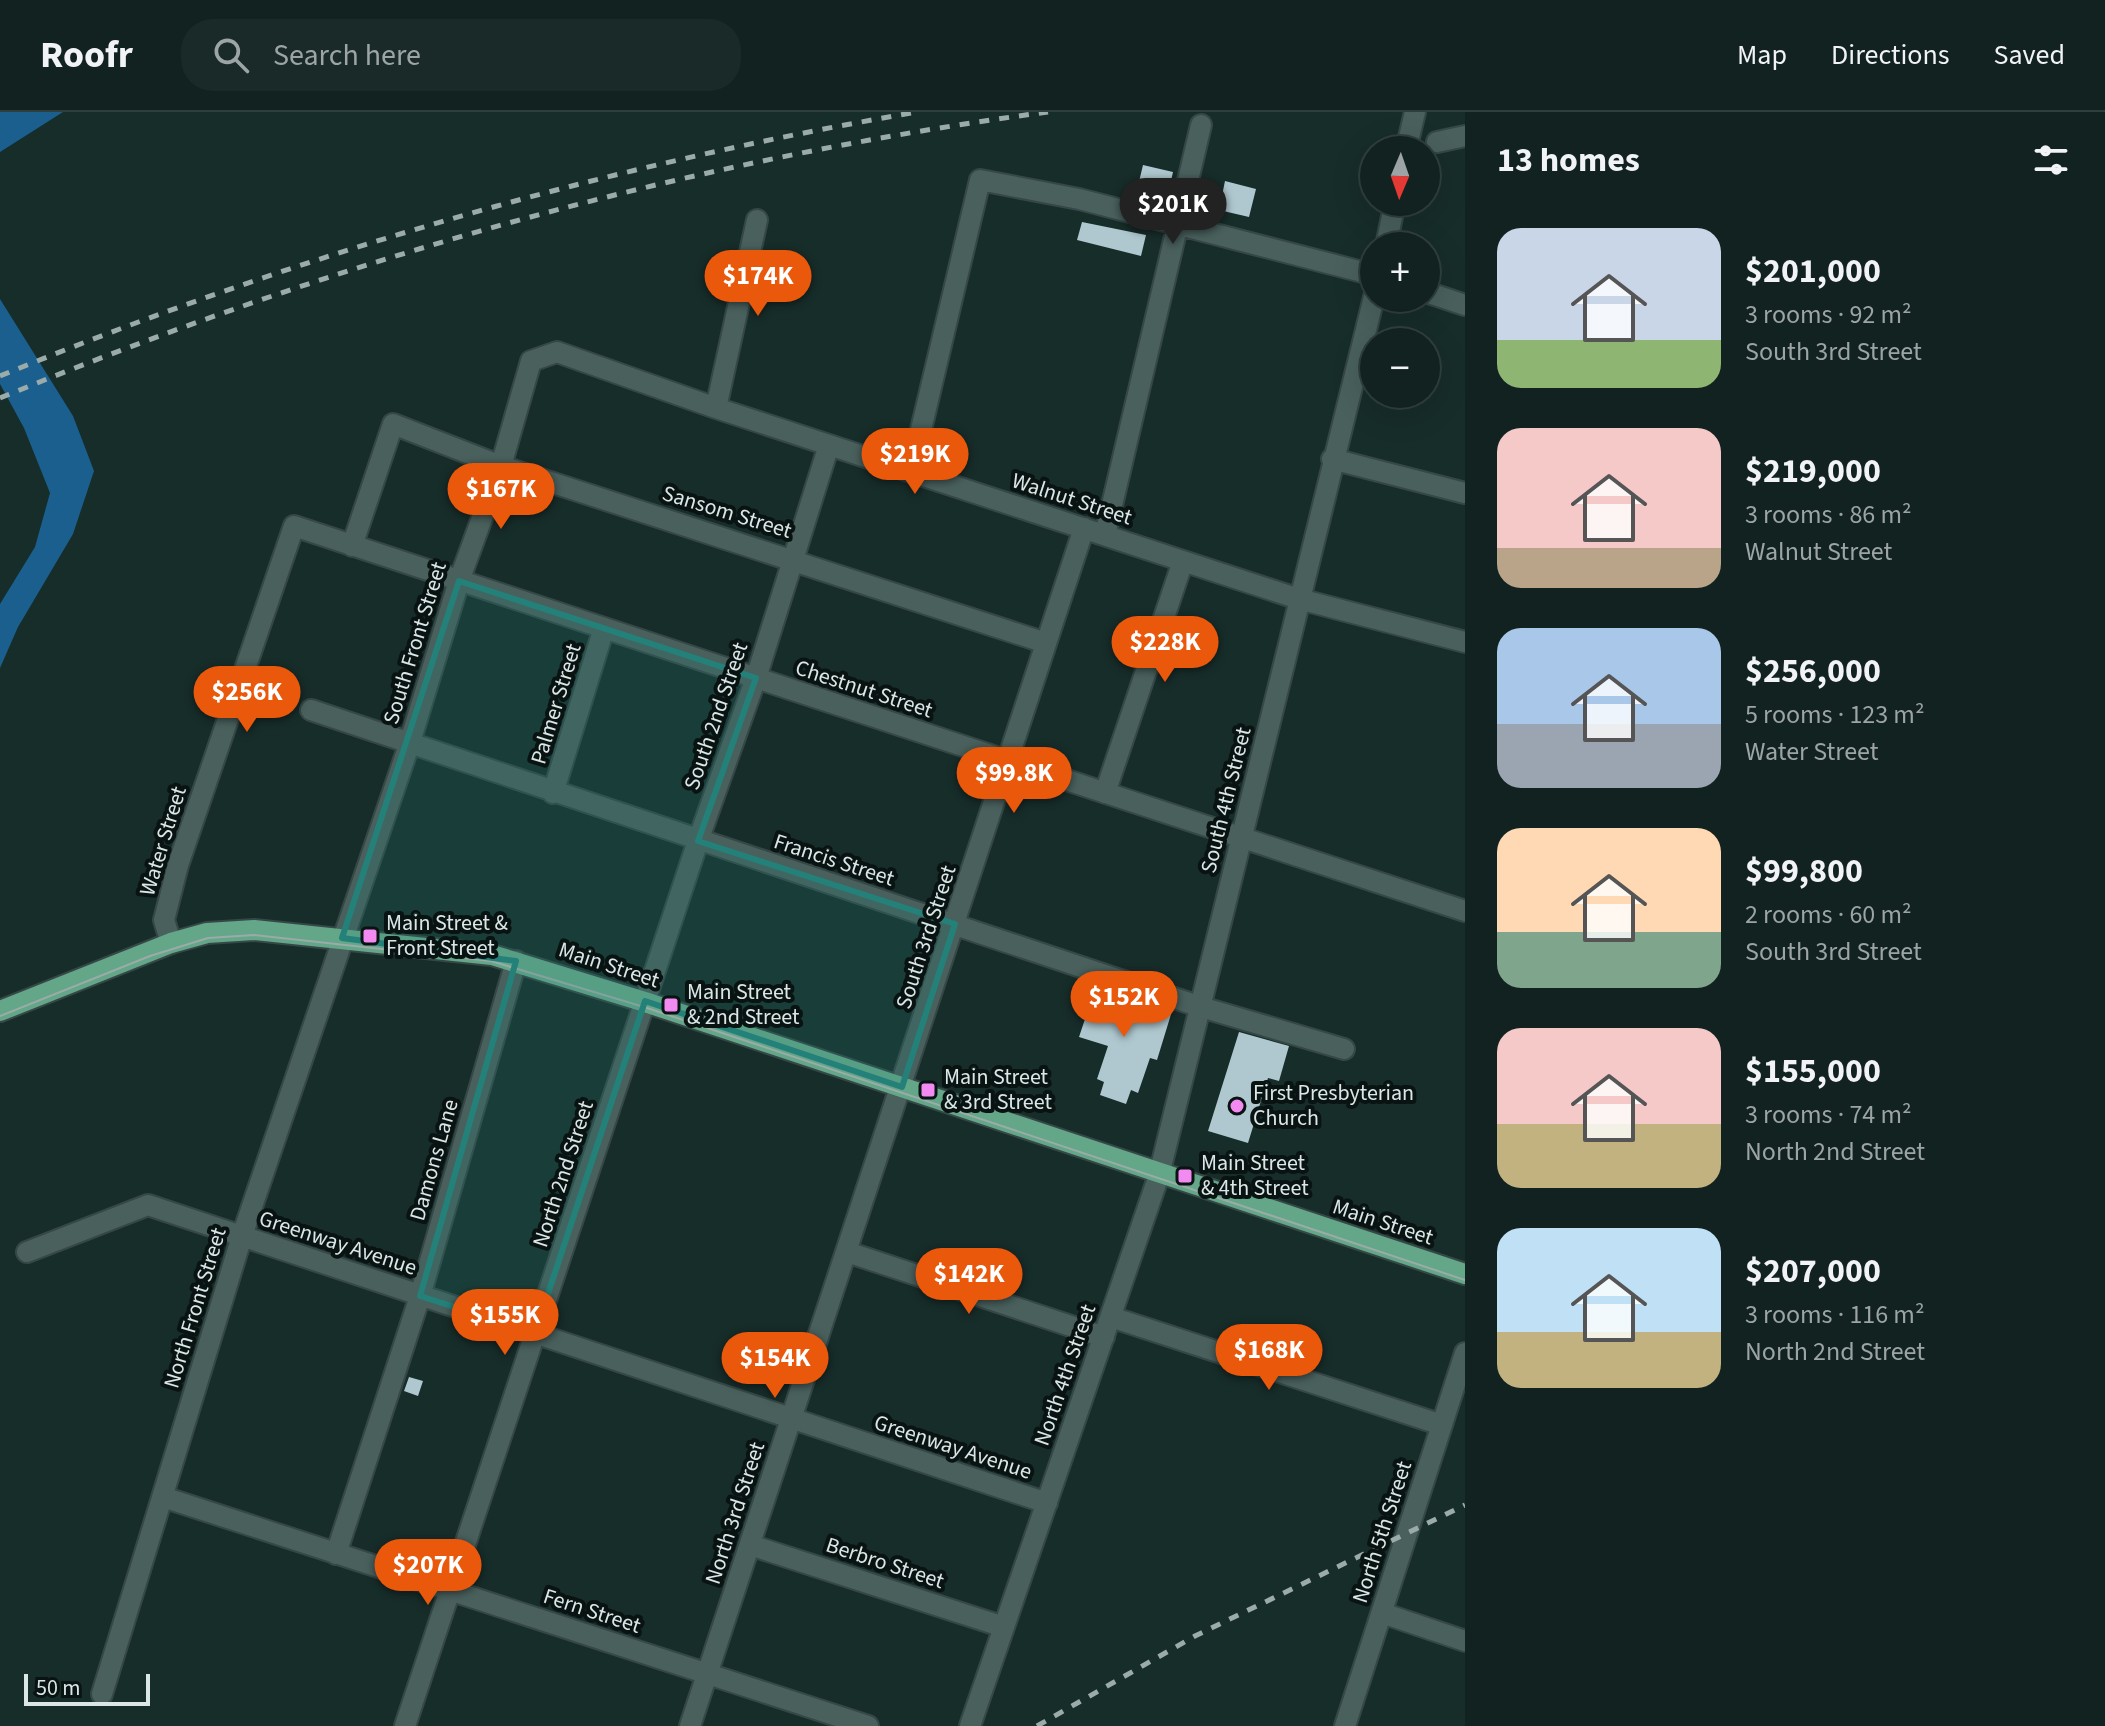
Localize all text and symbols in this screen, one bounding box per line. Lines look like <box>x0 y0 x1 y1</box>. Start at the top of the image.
search box <box>181 19 741 91</box>
text: Roofr <box>40 28 133 82</box>
icon: search <box>209 33 253 77</box>
text: Search here <box>273 34 421 77</box>
text: Map <box>1737 35 1787 75</box>
text: Directions <box>1831 35 1950 75</box>
text: Saved <box>1994 35 2065 75</box>
north arrow <box>1360 136 1440 216</box>
map controls <box>1360 136 1440 408</box>
text: 13 homes <box>1497 136 1640 185</box>
icon: filters <box>2029 138 2073 182</box>
pin: $201K <box>1117 178 1229 246</box>
text: $201K <box>1138 185 1208 222</box>
button: + <box>1360 232 1440 312</box>
text: $201,000 <box>1745 247 1881 296</box>
pin: $174K <box>702 250 814 318</box>
text: $174K <box>723 257 793 294</box>
icon: home <box>1561 260 1657 356</box>
text: 3 rooms · 92 m² <box>1745 296 1912 333</box>
button: − <box>1360 328 1440 408</box>
text: South 3rd Street <box>1745 333 1922 370</box>
pin: $219K <box>859 428 971 496</box>
text: $219K <box>880 435 950 472</box>
text: $219,000 <box>1745 447 1881 496</box>
icon: home <box>1561 460 1657 556</box>
pin: $167K <box>445 463 557 531</box>
street label: Walnut Street <box>1008 465 1137 534</box>
text: $167K <box>466 470 536 507</box>
street label: Sansom Street <box>658 477 796 547</box>
text: 3 rooms · 86 m² <box>1745 496 1912 533</box>
text: Walnut Street <box>1745 533 1892 570</box>
street label: South Front Street <box>375 557 455 728</box>
pin: $228K <box>1109 616 1221 684</box>
text: $228K <box>1130 623 1200 660</box>
street label: South 2nd Street <box>676 637 756 794</box>
street label: Palmer Street <box>522 639 590 768</box>
text: $256,000 <box>1745 647 1881 696</box>
street label: Chestnut Street <box>791 652 937 726</box>
icon: home <box>1561 660 1657 756</box>
pin: $256K <box>191 666 303 734</box>
text: $256K <box>212 673 282 710</box>
text: 5 rooms · 123 m² <box>1745 696 1924 733</box>
street label: South 4th Street <box>1192 723 1260 876</box>
text: Water Street <box>1745 733 1878 770</box>
pin: $99.8K <box>949 747 1079 815</box>
text: $99.8K <box>975 754 1053 791</box>
street label: Water Street <box>131 782 195 900</box>
street label: Francis Street <box>770 825 899 895</box>
text: $99,800 <box>1745 847 1863 896</box>
street label: South 3rd Street <box>888 860 964 1013</box>
icon: home <box>1561 860 1657 956</box>
text: 2 rooms · 60 m² <box>1745 896 1912 933</box>
place label: Main Street & Front Street <box>386 907 508 964</box>
marker: Main Street & Front Street <box>361 927 379 945</box>
text: South 3rd Street <box>1745 933 1922 970</box>
street label: Main Street <box>555 934 664 996</box>
pin: $152K <box>1068 971 1180 1039</box>
place label: Main Street & 2nd Street <box>687 976 800 1033</box>
text: $152K <box>1089 978 1159 1015</box>
marker: Main Street & 2nd Street <box>662 996 680 1014</box>
text: $155,000 <box>1745 1047 1881 1096</box>
icon: home <box>1561 1060 1657 1156</box>
place label: Main Street & 3rd Street <box>944 1061 1052 1118</box>
place label: First Presbyterian Church <box>1253 1077 1414 1134</box>
marker: Main Street & 3rd Street <box>919 1081 937 1099</box>
street label: Damons Lane <box>401 1095 467 1225</box>
street label: North 2nd Street <box>524 1096 602 1251</box>
text: 3 rooms · 74 m² <box>1745 1096 1912 1133</box>
marker: First Presbyterian Church <box>1228 1097 1246 1115</box>
text: North 2nd Street <box>1745 1133 1925 1170</box>
place label: Main Street & 4th Street <box>1201 1147 1309 1204</box>
marker: Main Street & 4th Street <box>1176 1167 1194 1185</box>
street label: Main Street <box>1329 1191 1438 1253</box>
street label: Greenway Avenue <box>255 1202 421 1284</box>
street label: North Front Street <box>155 1223 235 1392</box>
text: $207,000 <box>1745 1247 1881 1296</box>
pin: $142K <box>913 1248 1025 1316</box>
text: $142K <box>934 1255 1004 1292</box>
icon: home <box>1561 1260 1657 1356</box>
pin: $155K <box>449 1289 561 1357</box>
text: $155K <box>470 1296 540 1333</box>
text: 3 rooms · 116 m² <box>1745 1296 1924 1333</box>
street label: North 4th Street <box>1026 1300 1104 1450</box>
pin: $168K <box>1213 1324 1325 1392</box>
text: $168K <box>1234 1331 1304 1368</box>
pin: $154K <box>719 1332 831 1400</box>
text: North 2nd Street <box>1745 1333 1925 1370</box>
text: $154K <box>740 1339 810 1376</box>
street label: Greenway Avenue <box>870 1406 1036 1488</box>
street label: North 3rd Street <box>697 1437 773 1588</box>
street label: North 5th Street <box>1344 1456 1420 1607</box>
street label: Berbro Street <box>822 1529 949 1597</box>
pin: $207K <box>372 1539 484 1607</box>
text: $207K <box>393 1546 463 1583</box>
street label: Fern Street <box>539 1580 645 1642</box>
scale bar <box>24 1670 150 1706</box>
text: 50 m <box>36 1672 81 1704</box>

